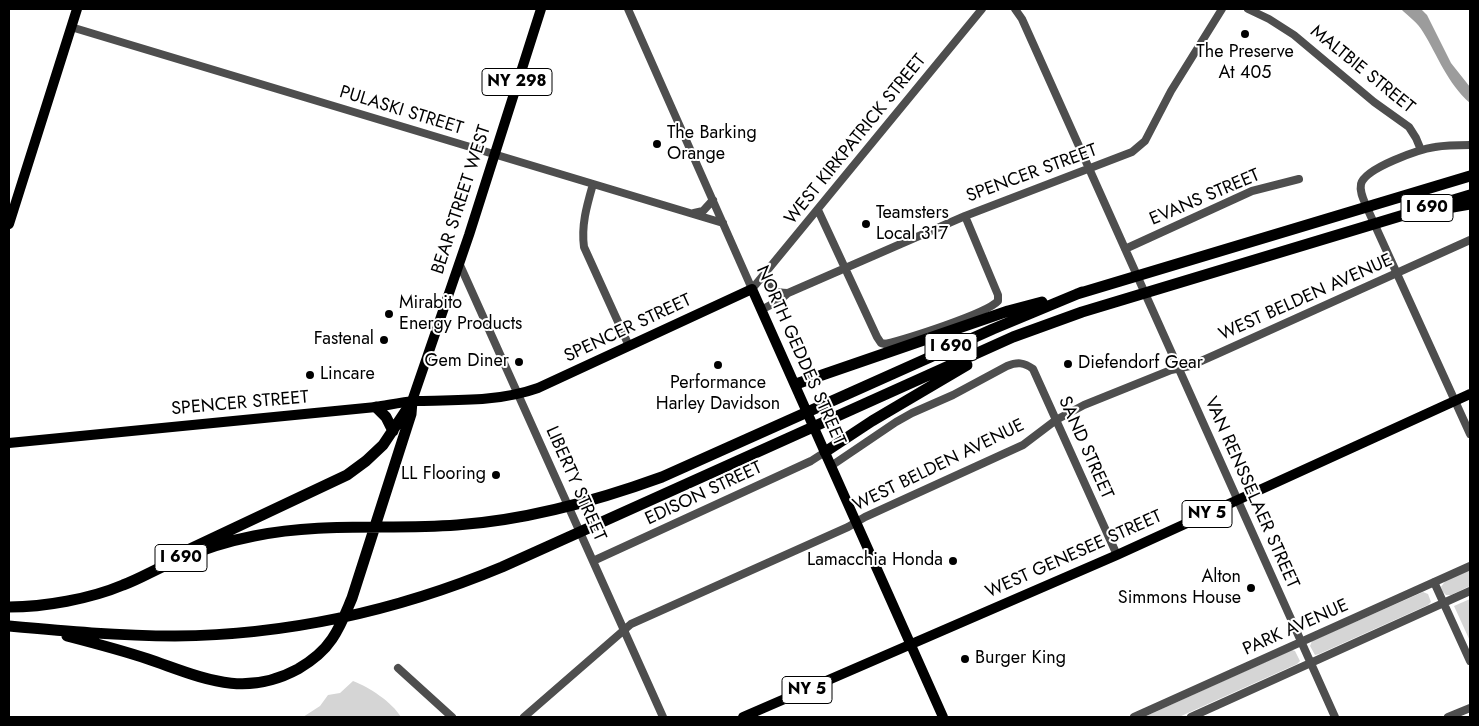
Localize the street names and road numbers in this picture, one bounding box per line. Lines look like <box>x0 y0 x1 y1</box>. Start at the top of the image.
street label: MALTBIE STREET <box>1306 21 1418 119</box>
street label: WEST KIRKPATRICK STREET <box>781 51 931 229</box>
road number: NY 298 <box>482 68 552 95</box>
street label: PULASKI STREET <box>337 82 465 140</box>
street label: BEAR STREET WEST <box>428 123 496 277</box>
street label: SPENCER STREET <box>964 140 1100 208</box>
street label: EVANS STREET <box>1147 165 1263 231</box>
road number: I 690 <box>1401 194 1453 222</box>
street label: WEST BELDEN AVENUE <box>1216 250 1396 346</box>
street label: NORTH GEDDES STREET <box>751 263 849 449</box>
street label: SPENCER STREET <box>561 290 695 368</box>
road number: I 690 <box>925 334 977 361</box>
street label: SPENCER STREET <box>170 387 310 421</box>
street label: SAND STREET <box>1053 393 1117 503</box>
street label: VAN RENSSELAER STREET <box>1199 394 1303 592</box>
street label: WEST BELDEN AVENUE <box>850 415 1028 517</box>
street label: LIBERTY STREET <box>540 423 610 545</box>
street label: EDISON STREET <box>642 457 766 531</box>
road number: NY 5 <box>1182 500 1232 528</box>
street label: WEST GENESEE STREET <box>983 506 1165 604</box>
road number: I 690 <box>155 544 207 572</box>
street label: PARK AVENUE <box>1240 595 1352 661</box>
road number: NY 5 <box>782 676 832 704</box>

